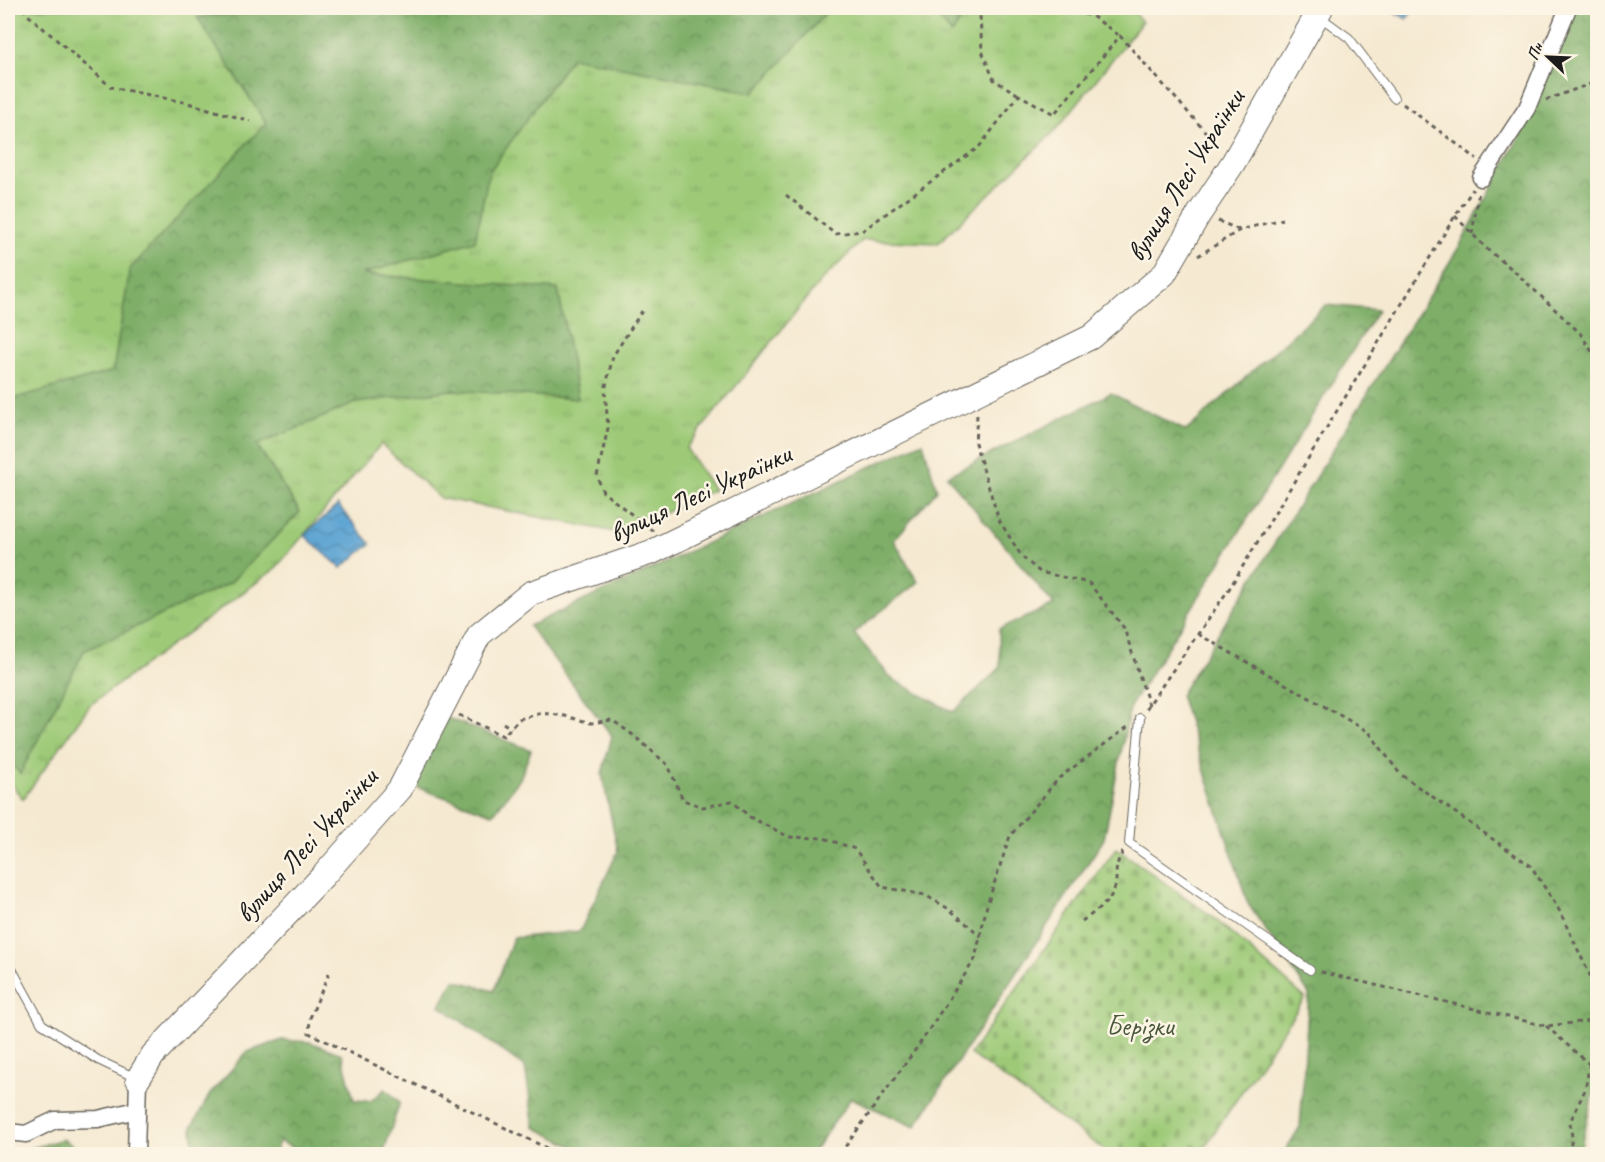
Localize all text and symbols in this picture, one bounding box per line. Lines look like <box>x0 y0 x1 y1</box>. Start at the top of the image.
north arrow <box>1518 27 1578 87</box>
text: Пн <box>1523 39 1548 63</box>
street label: вулиця Лесі Українки <box>1118 81 1253 268</box>
street label: вулиця Лесі Українки <box>604 435 798 550</box>
street label: вулиця Лесі Українки <box>227 759 386 930</box>
park label: Берізки <box>1106 1008 1175 1044</box>

